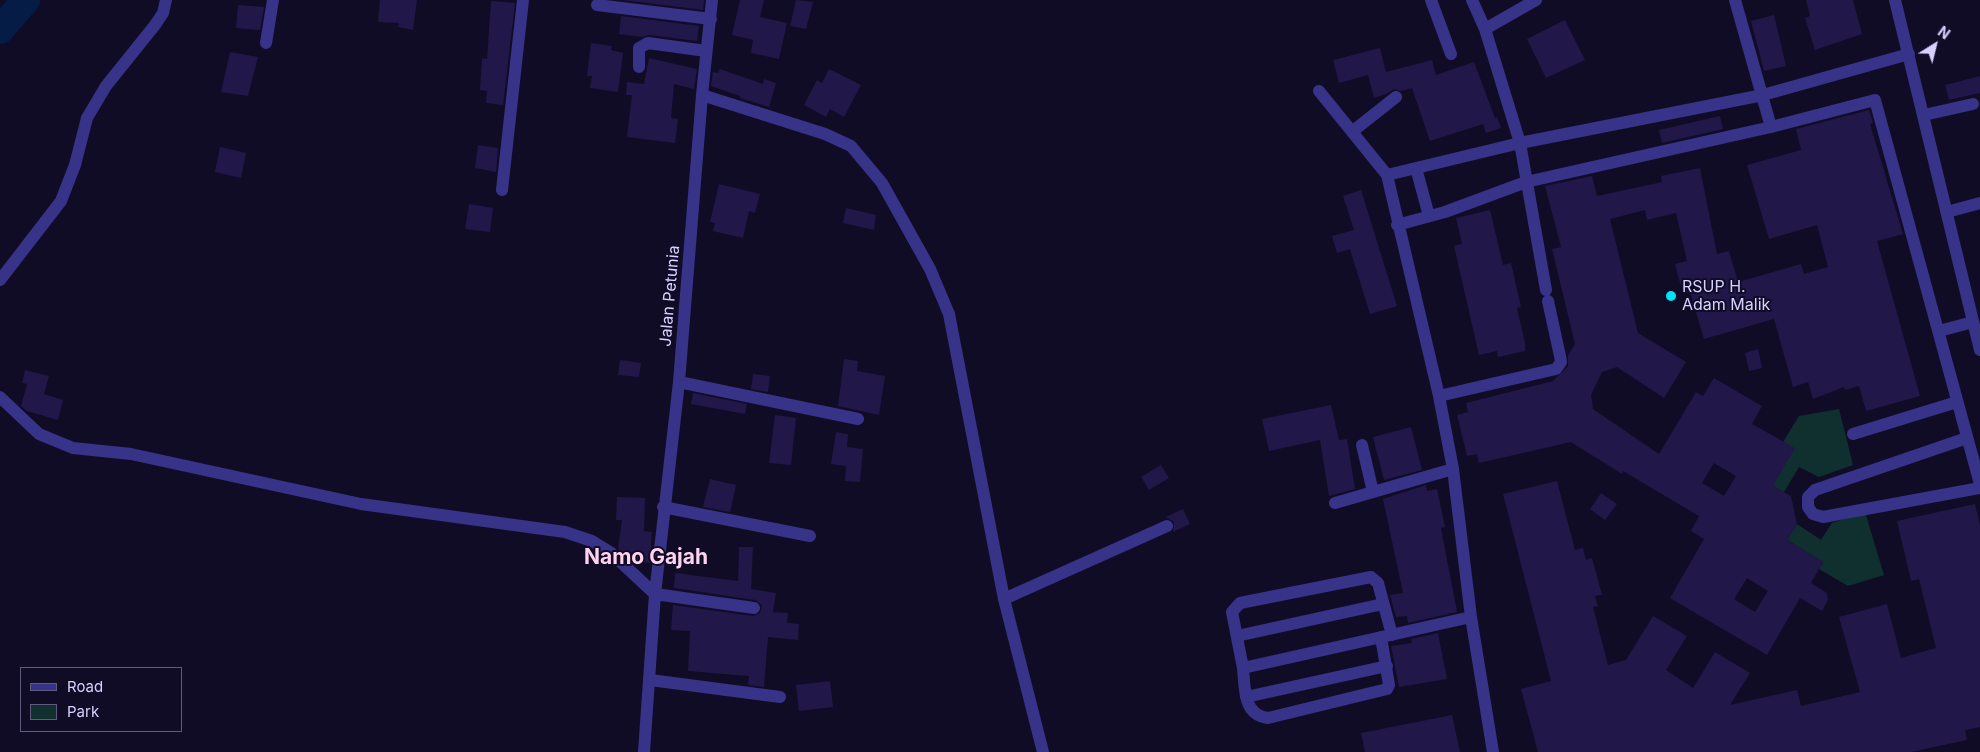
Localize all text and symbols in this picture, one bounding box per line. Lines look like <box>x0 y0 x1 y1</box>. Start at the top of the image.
north arrow <box>1910 20 1960 70</box>
text: N <box>1935 22 1953 42</box>
street label: Jalan Petunia <box>656 245 684 347</box>
place label: RSUP H. Adam Malik <box>1682 277 1770 315</box>
marker: RSUP H. Adam Malik <box>1664 289 1678 303</box>
district label: Namo Gajah <box>584 545 708 571</box>
legend <box>20 667 182 732</box>
text: Road <box>67 677 103 696</box>
text: Park <box>67 702 99 721</box>

